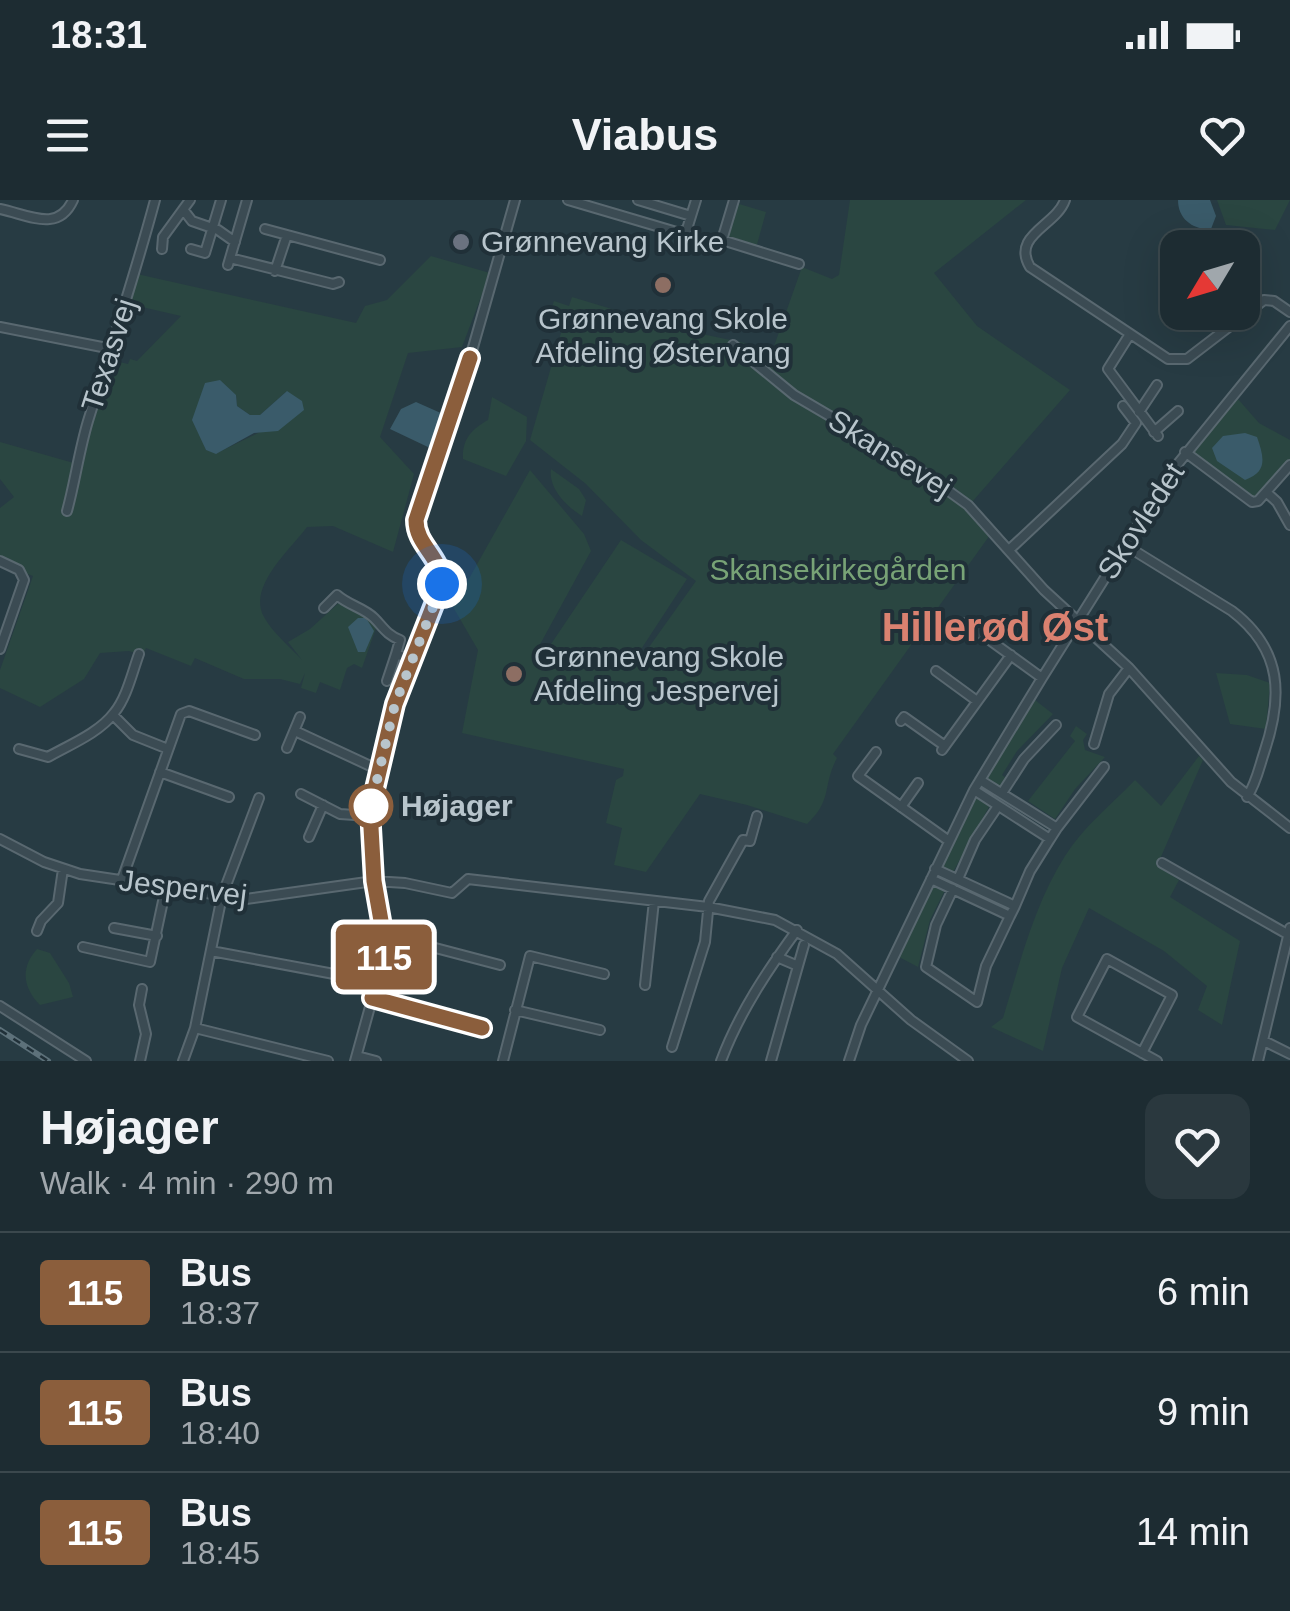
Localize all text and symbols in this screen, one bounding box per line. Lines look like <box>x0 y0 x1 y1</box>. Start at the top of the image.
text: 18:31 <box>50 14 147 56</box>
icon: menu <box>40 108 95 163</box>
icon: heart <box>1195 108 1250 163</box>
text: Viabus <box>572 109 718 160</box>
place label: Grønnevang Kirke <box>481 225 724 258</box>
north arrow <box>1160 230 1260 330</box>
map controls <box>1160 230 1260 330</box>
marker: Grønnevang Kirke <box>450 231 472 253</box>
marker: Grønnevang Skole Afdeling Østervang <box>652 274 674 296</box>
street label: Texasvej <box>75 294 142 415</box>
place label: Grønnevang Skole Afdeling Østervang <box>535 302 791 369</box>
street label: Skansevej <box>823 403 958 504</box>
street label: Skovledet <box>1091 456 1191 585</box>
park label: Skansekirkegården <box>710 553 966 586</box>
your location <box>417 559 467 609</box>
district label: Hillerød Øst <box>882 605 1108 649</box>
place label: Grønnevang Skole Afdeling Jespervej <box>534 640 784 707</box>
marker: Grønnevang Skole Afdeling Jespervej <box>503 663 525 685</box>
marker: Højager <box>350 785 392 827</box>
place label: Højager <box>401 789 513 822</box>
street label: Jespervej <box>117 863 249 912</box>
line badge: 115 <box>326 924 442 990</box>
text: 115 <box>356 938 412 977</box>
button: heart <box>1145 1094 1250 1199</box>
text: Højager <box>40 1101 219 1154</box>
text: Walk · 4 min · 290 m <box>40 1165 334 1201</box>
text: Bus <box>180 1252 252 1294</box>
text: 6 min <box>1157 1271 1250 1313</box>
text: 115 <box>67 1273 123 1312</box>
text: 18:37 <box>180 1295 260 1331</box>
text: Bus <box>180 1372 252 1414</box>
text: 9 min <box>1157 1391 1250 1433</box>
text: 115 <box>67 1393 123 1432</box>
text: 18:40 <box>180 1415 260 1451</box>
text: Bus <box>180 1492 252 1534</box>
text: 14 min <box>1136 1511 1250 1553</box>
text: 115 <box>67 1513 123 1552</box>
text: 18:45 <box>180 1535 260 1571</box>

